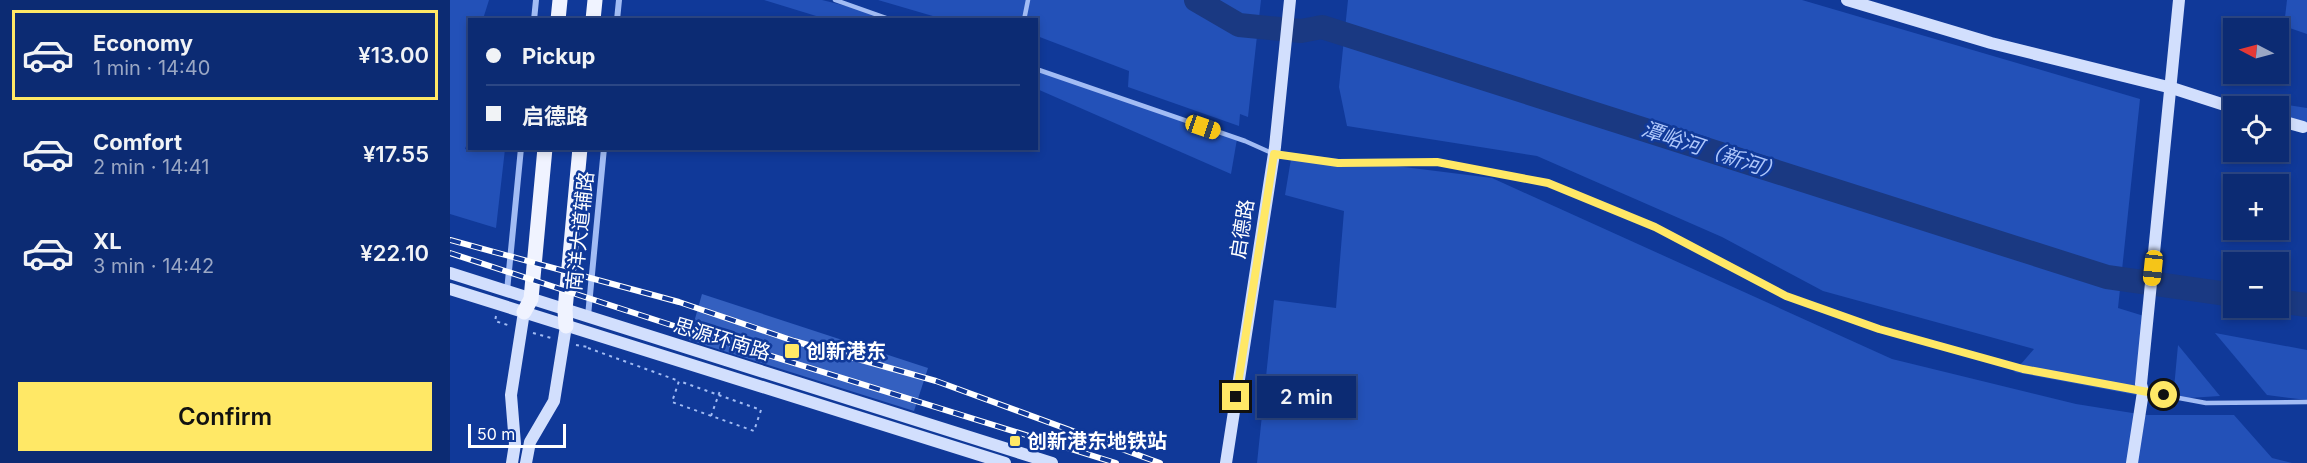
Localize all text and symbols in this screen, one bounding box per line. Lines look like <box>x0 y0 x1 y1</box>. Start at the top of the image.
north arrow <box>2223 18 2289 84</box>
map controls <box>2223 18 2289 318</box>
icon: car <box>21 28 75 82</box>
text: Economy <box>93 30 193 56</box>
text: ¥13.00 <box>358 42 429 68</box>
text: Pickup <box>522 43 596 69</box>
text: 1 min · 14:40 <box>93 56 210 80</box>
button: locate <box>2223 96 2289 162</box>
text: 启德路 <box>522 103 588 129</box>
car <box>1183 113 1223 141</box>
water label: 潭峪河（新河） <box>1638 116 1786 185</box>
icon: car <box>21 127 75 181</box>
text: Comfort <box>93 129 182 155</box>
text: ¥17.55 <box>363 141 429 167</box>
text: 2 min · 14:41 <box>93 155 210 179</box>
street label: 南洋大道辅路 <box>562 170 598 292</box>
button: + <box>2223 174 2289 240</box>
street label: 启德路 <box>1225 197 1259 261</box>
icon: car <box>21 226 75 280</box>
text: XL <box>93 228 122 254</box>
text: ¥22.10 <box>360 240 429 266</box>
car <box>2142 249 2164 287</box>
button: − <box>2223 252 2289 318</box>
text: 3 min · 14:42 <box>93 254 214 278</box>
street label: 思源环南路 <box>671 313 773 365</box>
place label: 创新港东 <box>806 339 886 363</box>
marker: 创新港东 <box>783 342 801 360</box>
callout: 2 min <box>1257 376 1356 418</box>
route start <box>2150 381 2177 408</box>
button: Confirm <box>18 382 432 451</box>
route end <box>1222 383 1249 410</box>
text: 2 min <box>1280 385 1333 409</box>
scale bar <box>468 421 566 448</box>
text: 50 m <box>477 424 515 444</box>
place label: 创新港东地铁站 <box>1027 429 1167 453</box>
marker: 创新港东地铁站 <box>1008 434 1022 448</box>

